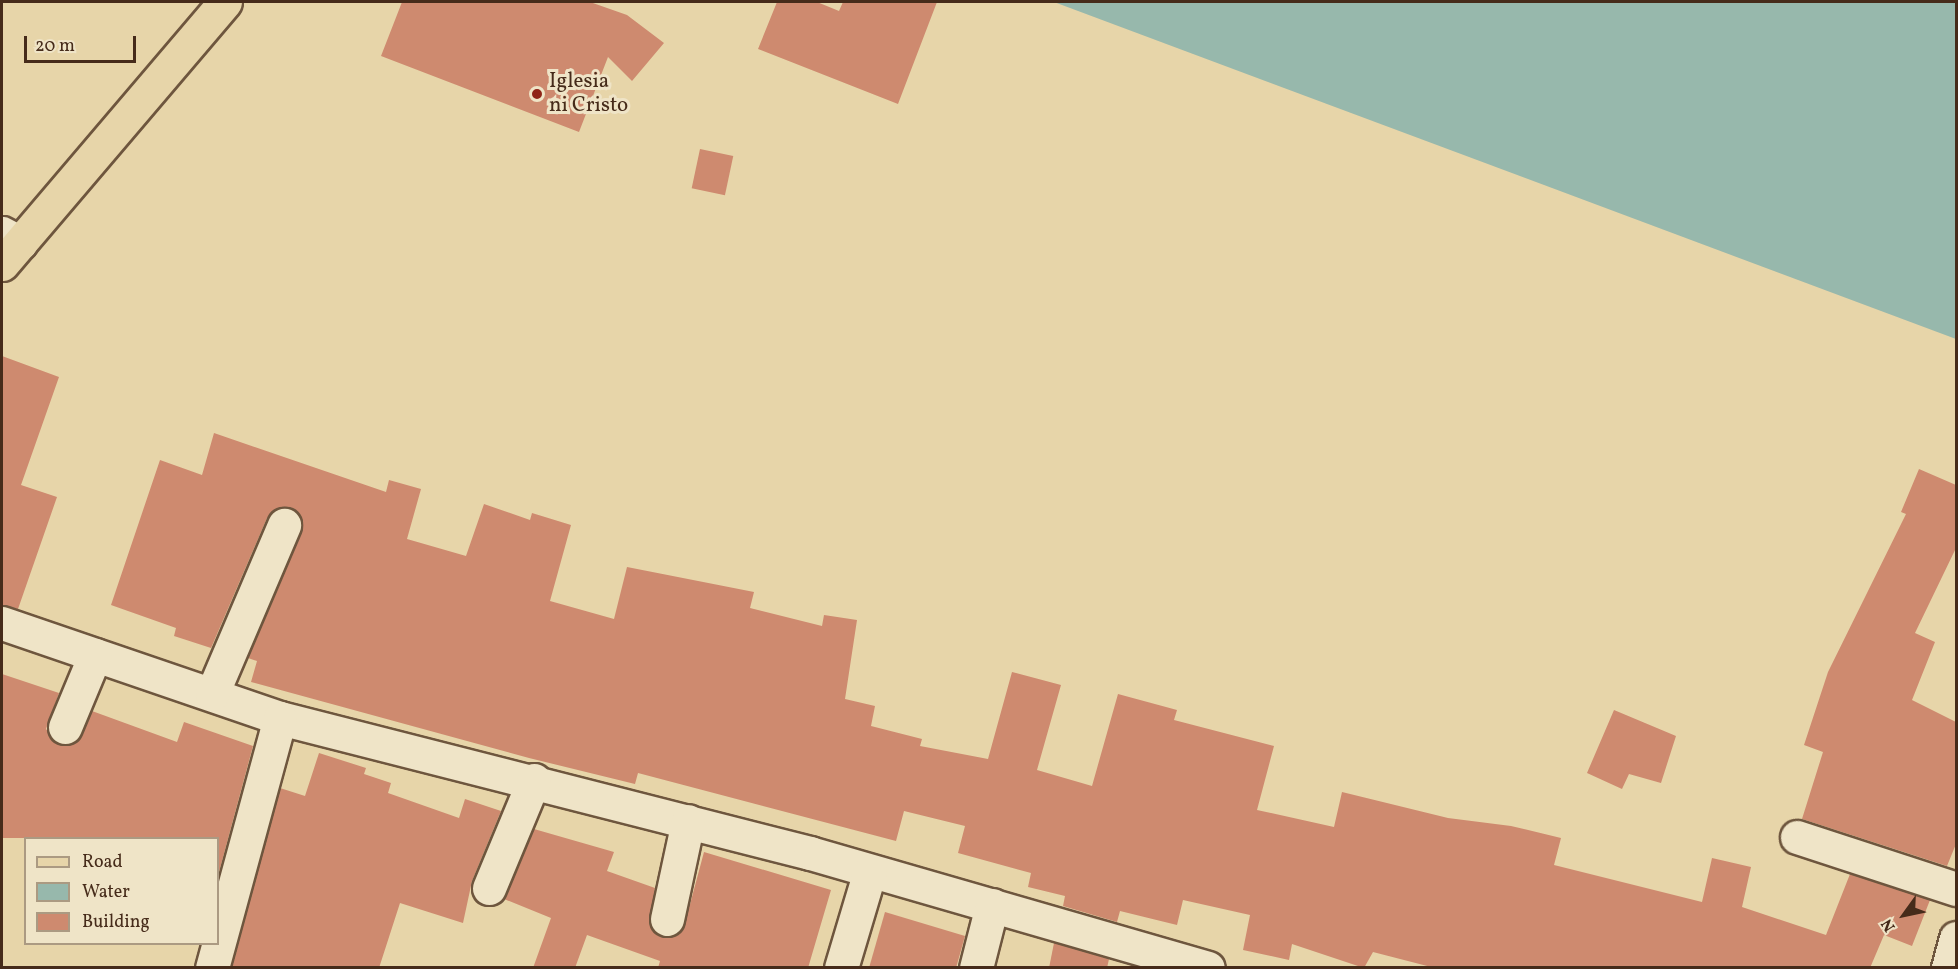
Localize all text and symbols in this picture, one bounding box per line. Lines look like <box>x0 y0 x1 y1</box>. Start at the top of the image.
scale bar <box>27 24 140 62</box>
text: 20 m <box>35 34 75 59</box>
place label: Iglesia ni Cristo <box>549 69 628 119</box>
marker: Iglesia ni Cristo <box>530 87 544 101</box>
legend <box>24 837 219 945</box>
text: Road <box>82 850 123 875</box>
text: Water <box>82 880 130 905</box>
north arrow <box>1874 885 1934 945</box>
text: Building <box>82 910 150 935</box>
text: N <box>1877 914 1901 936</box>

